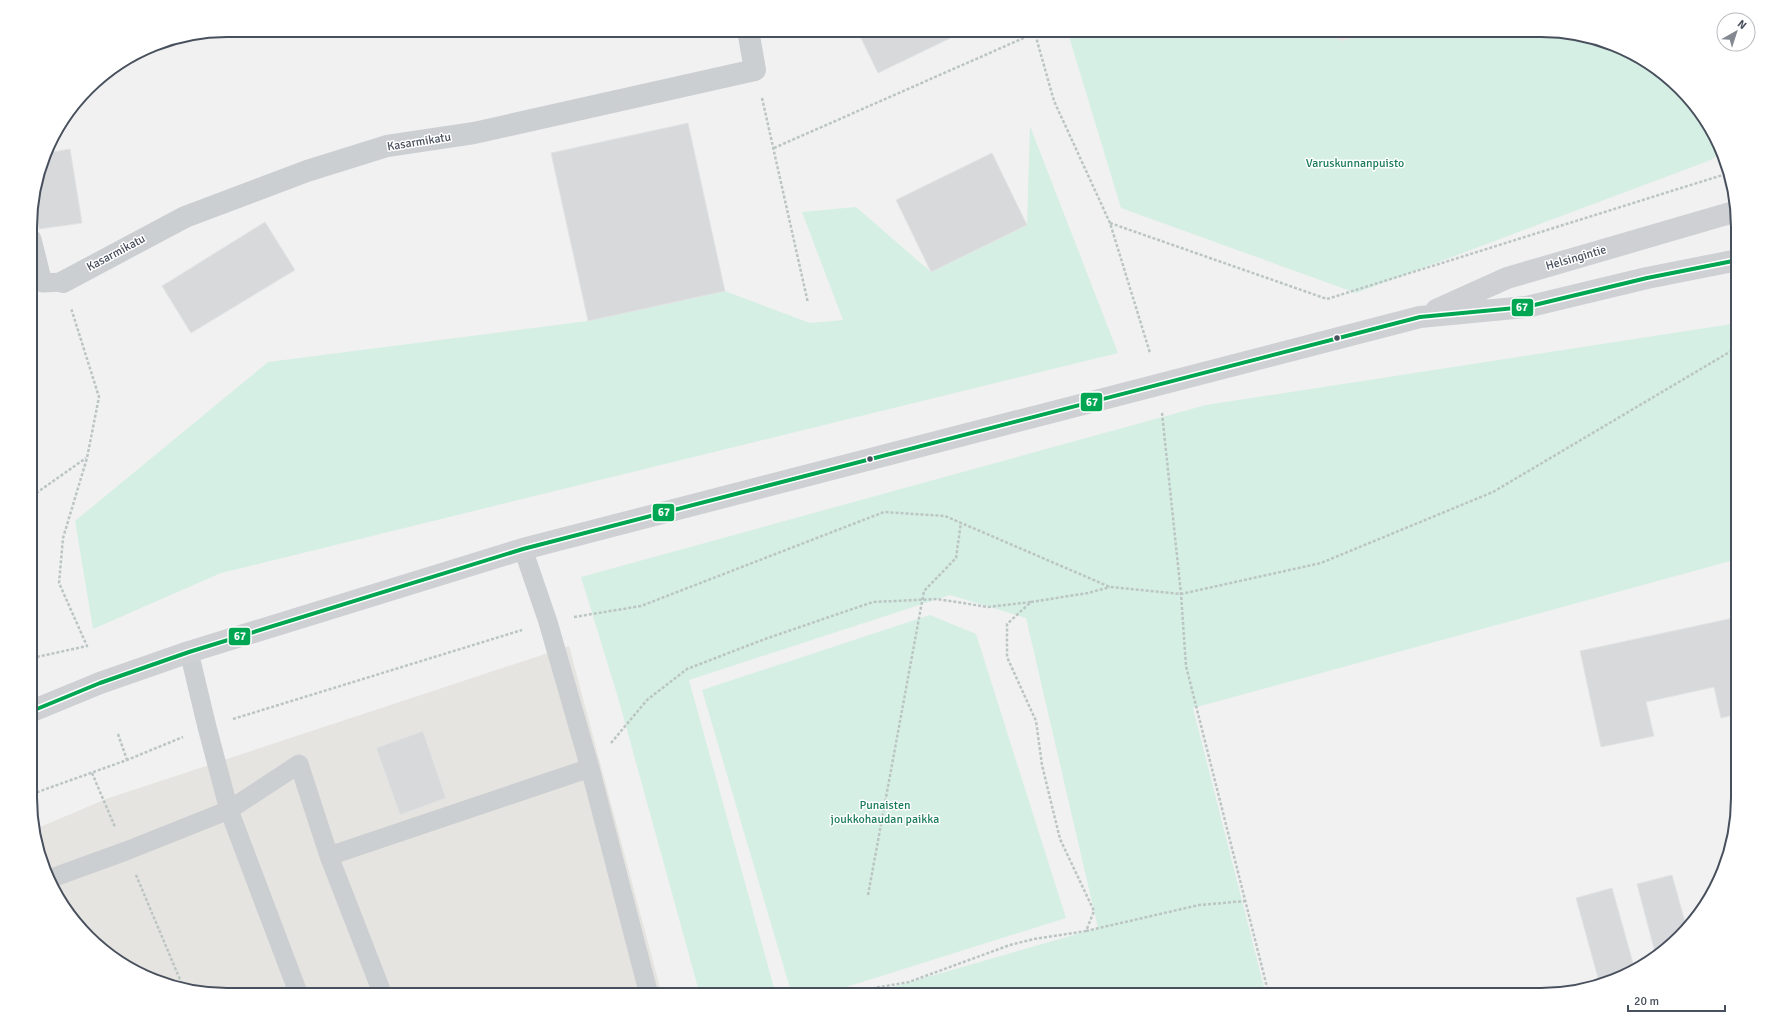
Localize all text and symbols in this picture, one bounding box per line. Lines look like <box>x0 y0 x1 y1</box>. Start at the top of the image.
north arrow <box>1716 12 1756 52</box>
text: N <box>1735 17 1749 32</box>
street label: Kasarmikatu <box>386 130 452 154</box>
park label: Varuskunnanpuisto <box>1306 156 1404 171</box>
street label: Kasarmikatu <box>84 231 148 275</box>
street label: Helsingintie <box>1544 242 1608 274</box>
line badge: 67 <box>1511 298 1534 317</box>
text: 67 <box>1516 301 1528 314</box>
unlabelled marker <box>1332 333 1342 343</box>
line badge: 67 <box>1080 392 1103 412</box>
text: 67 <box>1086 396 1098 409</box>
unlabelled marker <box>865 454 875 464</box>
line badge: 67 <box>652 503 675 522</box>
text: 67 <box>658 506 670 519</box>
line badge: 67 <box>228 627 251 646</box>
text: 67 <box>234 630 246 643</box>
park label: Punaisten joukkohaudan paikka <box>831 798 939 827</box>
scale bar <box>1628 987 1725 1013</box>
text: 20 m <box>1634 994 1659 1009</box>

